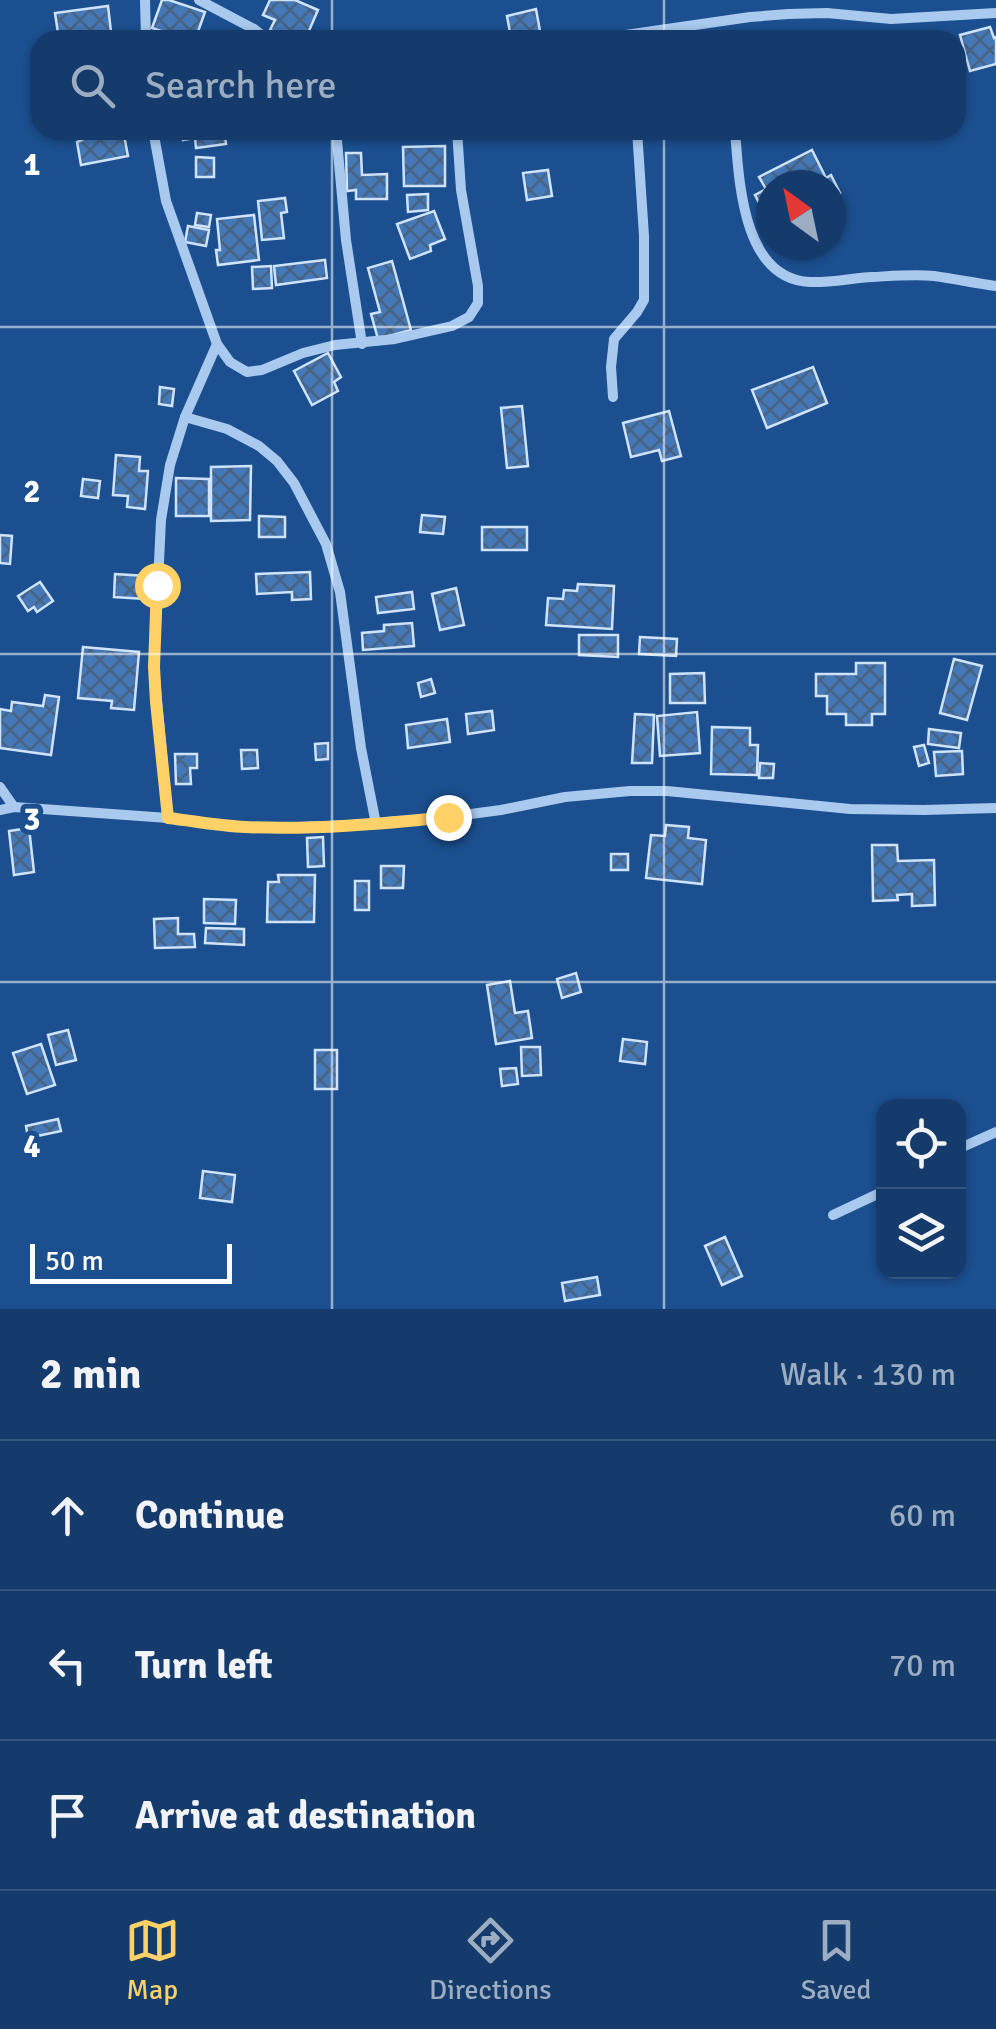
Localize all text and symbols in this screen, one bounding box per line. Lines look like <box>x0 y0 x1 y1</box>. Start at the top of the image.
search box <box>30 30 966 140</box>
icon: search <box>65 58 120 113</box>
text: Search here <box>145 62 337 109</box>
text: 1 <box>23 145 41 184</box>
north arrow <box>756 170 846 260</box>
text: 2 <box>23 472 41 511</box>
route start <box>135 563 181 609</box>
route end <box>426 795 472 841</box>
text: 3 <box>23 800 41 839</box>
map controls <box>876 1099 966 1279</box>
button: locate <box>876 1099 966 1189</box>
text: 4 <box>23 1127 41 1166</box>
button: layers <box>876 1189 966 1279</box>
scale bar <box>30 1239 232 1284</box>
text: 50 m <box>45 1244 104 1278</box>
text: 2 min <box>40 1349 141 1400</box>
text: Walk · 130 m <box>780 1355 956 1394</box>
icon: ahead <box>40 1488 95 1543</box>
text: Continue <box>135 1492 285 1539</box>
text: 60 m <box>889 1496 956 1535</box>
icon: left <box>40 1638 95 1693</box>
text: Turn left <box>135 1642 273 1689</box>
text: 70 m <box>889 1646 956 1685</box>
icon: arrive <box>40 1788 95 1843</box>
text: Arrive at destination <box>135 1792 476 1839</box>
tab: Map <box>125 1913 180 2007</box>
tab: Directions <box>429 1913 551 2007</box>
tab: Saved <box>801 1913 871 2007</box>

